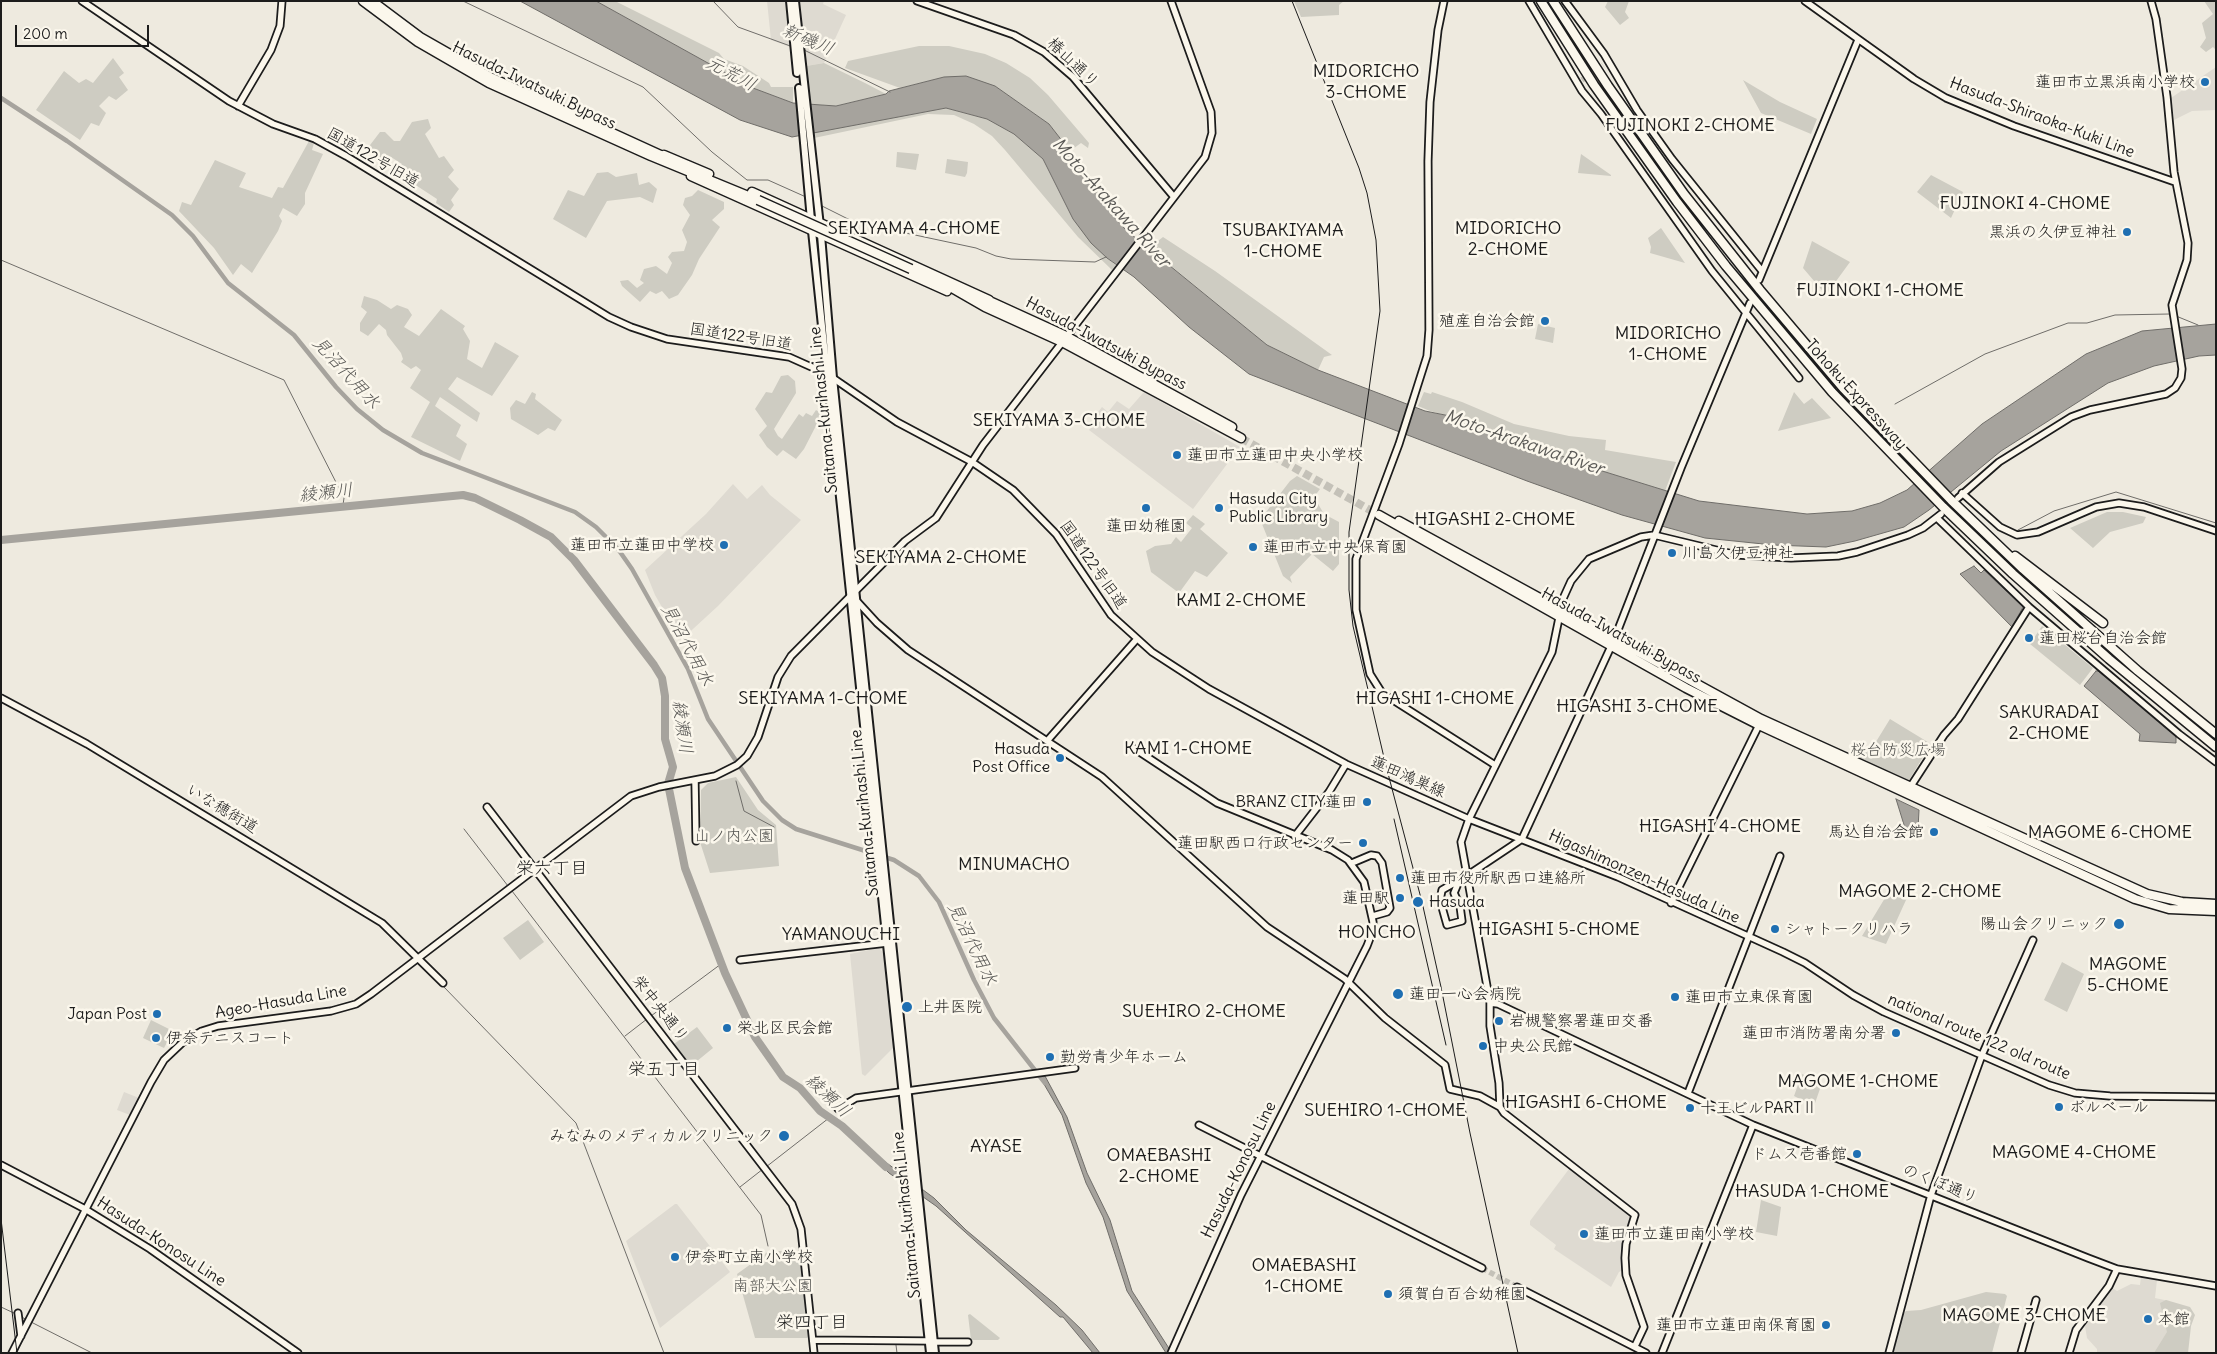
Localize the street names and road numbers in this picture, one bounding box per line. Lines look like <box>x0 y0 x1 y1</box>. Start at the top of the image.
street label: 椿山通り <box>1043 34 1103 92</box>
street label: Hasuda-Iwatsuki Bypass <box>449 38 619 134</box>
street label: Hasuda-Shiraoka-Kuki Line <box>1947 74 2137 162</box>
street label: 国道122号旧道 <box>323 124 423 192</box>
street label: Hasuda-Iwatsuki Bypass <box>1022 293 1190 395</box>
street label: 国道122号旧道 <box>688 319 794 355</box>
street label: Saitama-Kurihashi Line <box>806 326 842 494</box>
street label: Tohoku Expressway <box>1801 336 1911 454</box>
street label: 国道122号旧道 <box>1055 517 1131 613</box>
street label: Hasuda-Iwatsuki Bypass <box>1538 584 1704 688</box>
street label: Saitama-Kurihashi Line <box>847 729 883 897</box>
street label: 蓮田鴻巣線 <box>1368 752 1448 802</box>
street label: いな穂街道 <box>183 780 261 838</box>
street label: Higashimonzen-Hasuda Line <box>1545 826 1743 928</box>
street label: 栄中央通り <box>628 972 692 1046</box>
street label: Ageo-Hasuda Line <box>214 981 348 1023</box>
street label: national route 122 old route <box>1885 990 2073 1084</box>
street label: Hasuda-Konosu Line <box>1198 1098 1280 1242</box>
street label: Saitama-Kurihashi Line <box>889 1131 925 1299</box>
street label: のくぼ通り <box>1899 1160 1981 1208</box>
street label: Hasuda-Konosu Line <box>93 1193 229 1291</box>

